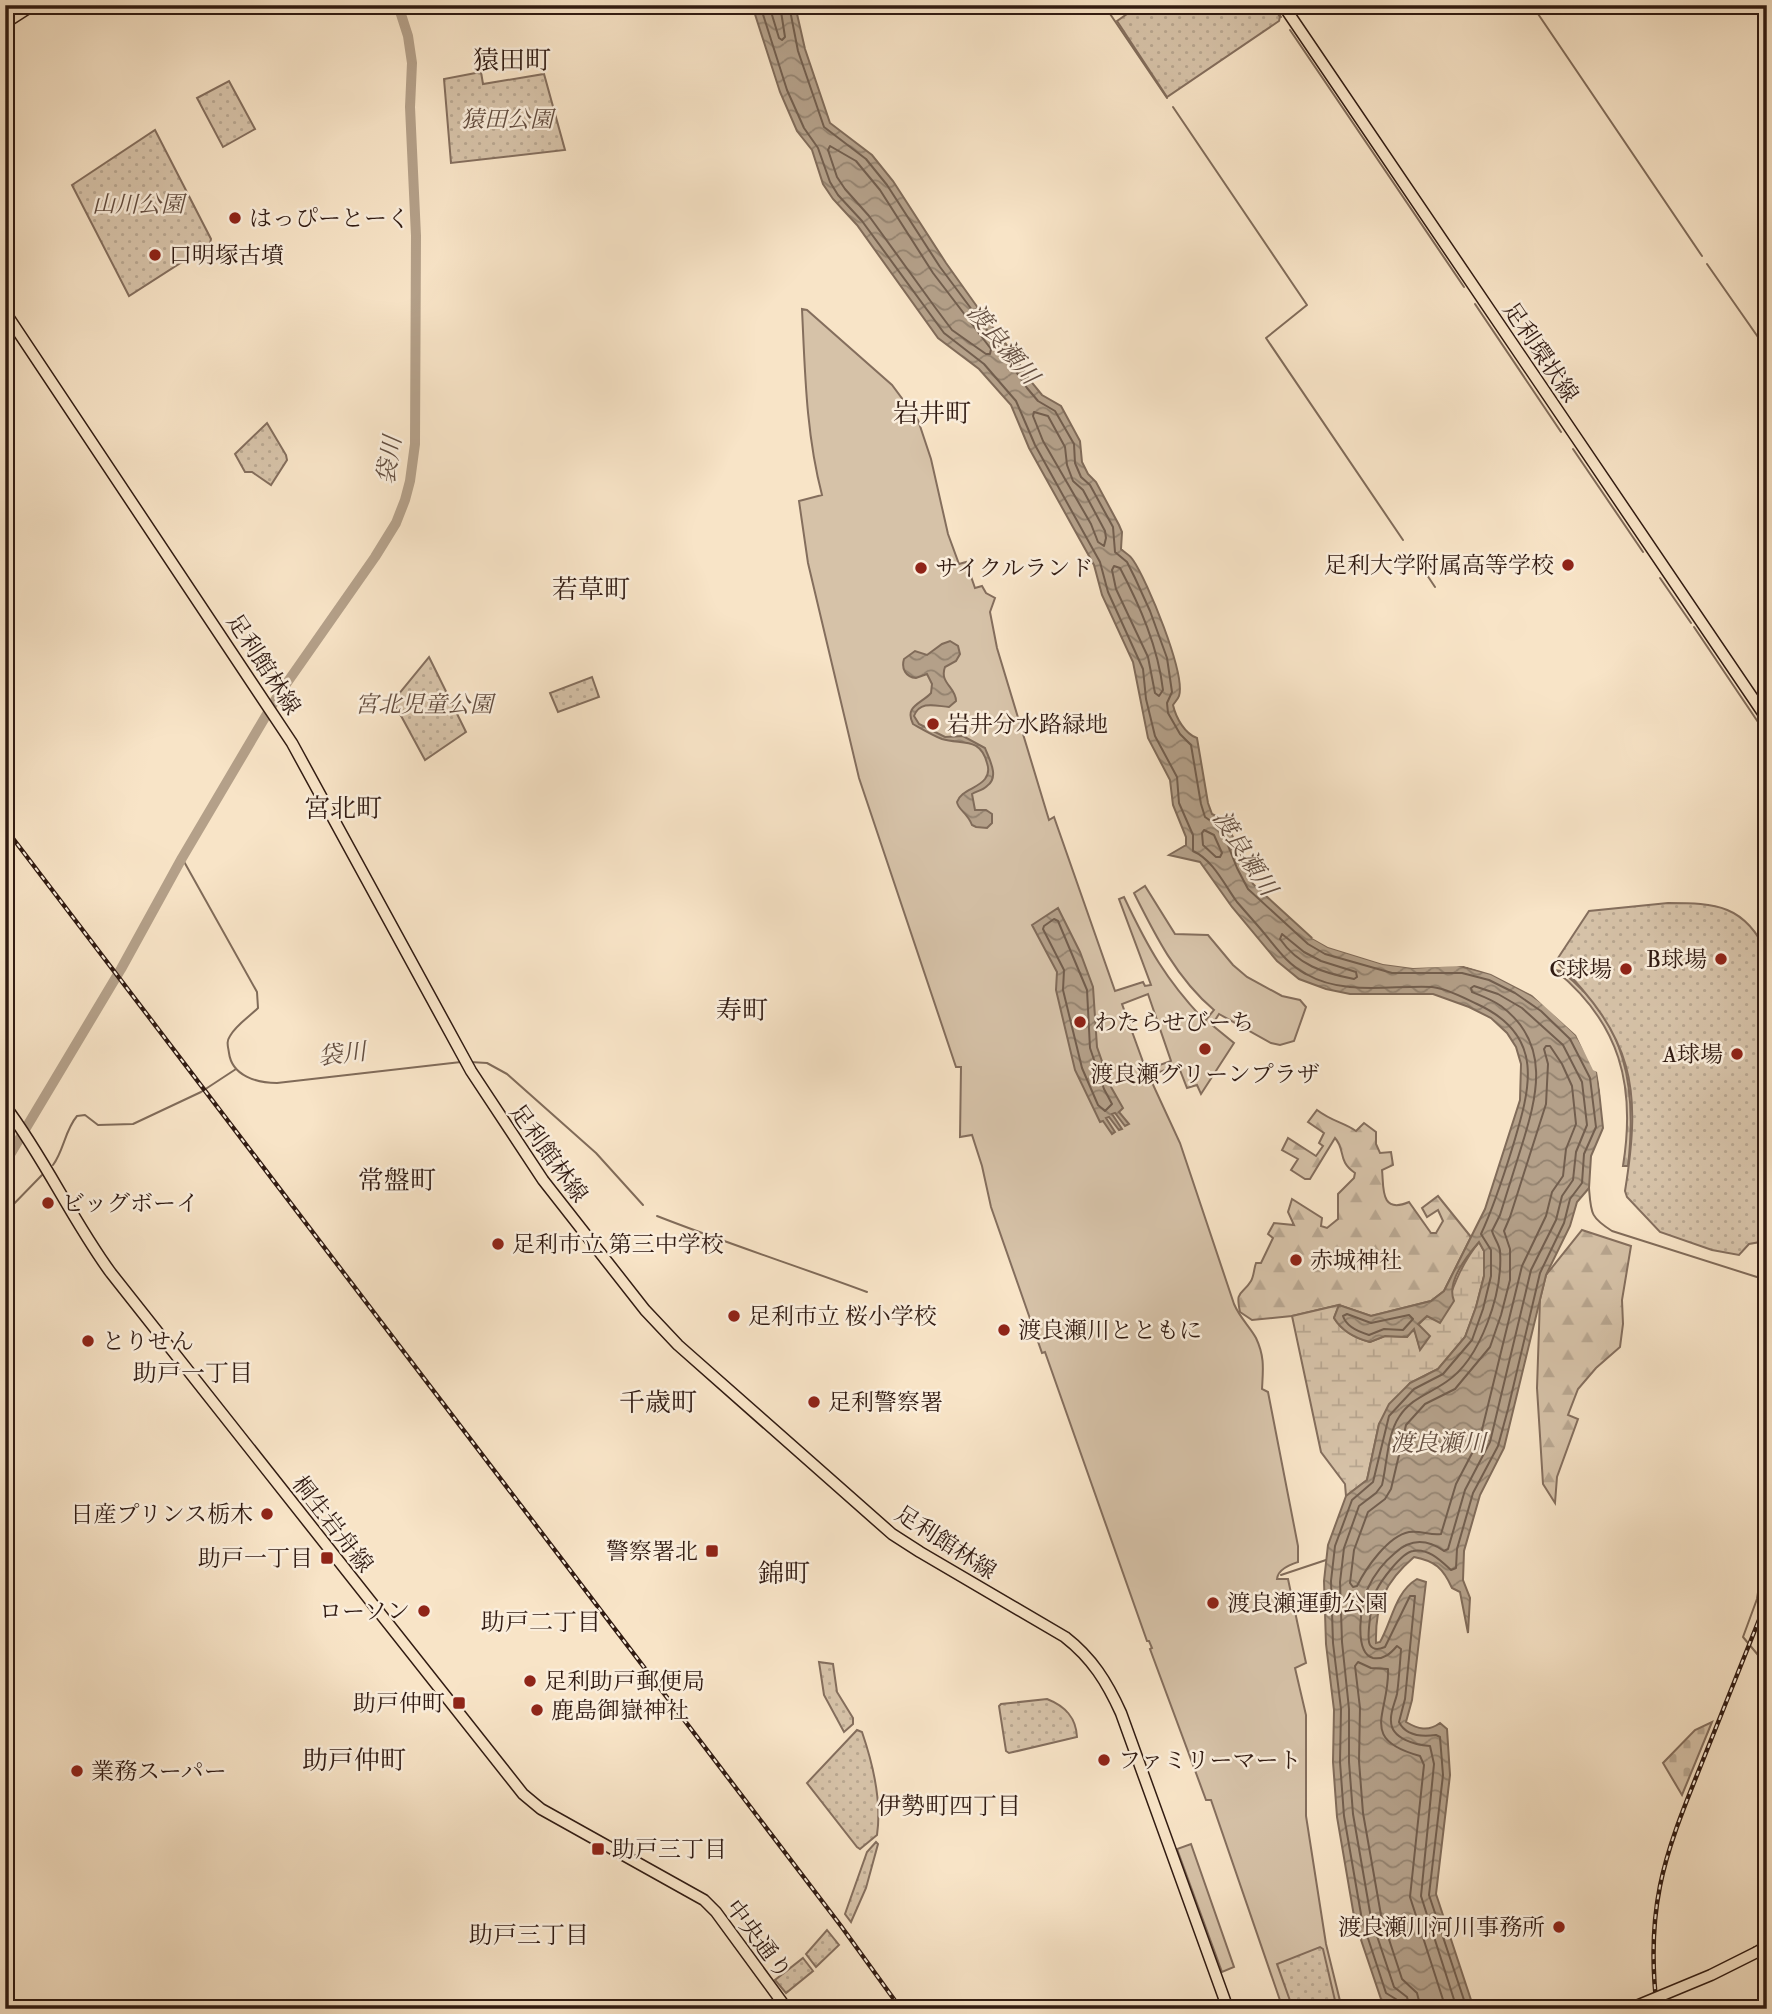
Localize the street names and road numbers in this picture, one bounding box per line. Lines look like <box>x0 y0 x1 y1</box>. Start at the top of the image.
street label: 足利環状線 <box>1496 297 1585 408</box>
street label: 足利館林線 <box>220 608 307 720</box>
street label: 足利館林線 <box>503 1098 594 1208</box>
street label: 桐生岩舟線 <box>286 1470 379 1579</box>
street label: 足利館林線 <box>890 1499 1002 1586</box>
street label: 中央通り <box>719 1894 798 1985</box>

